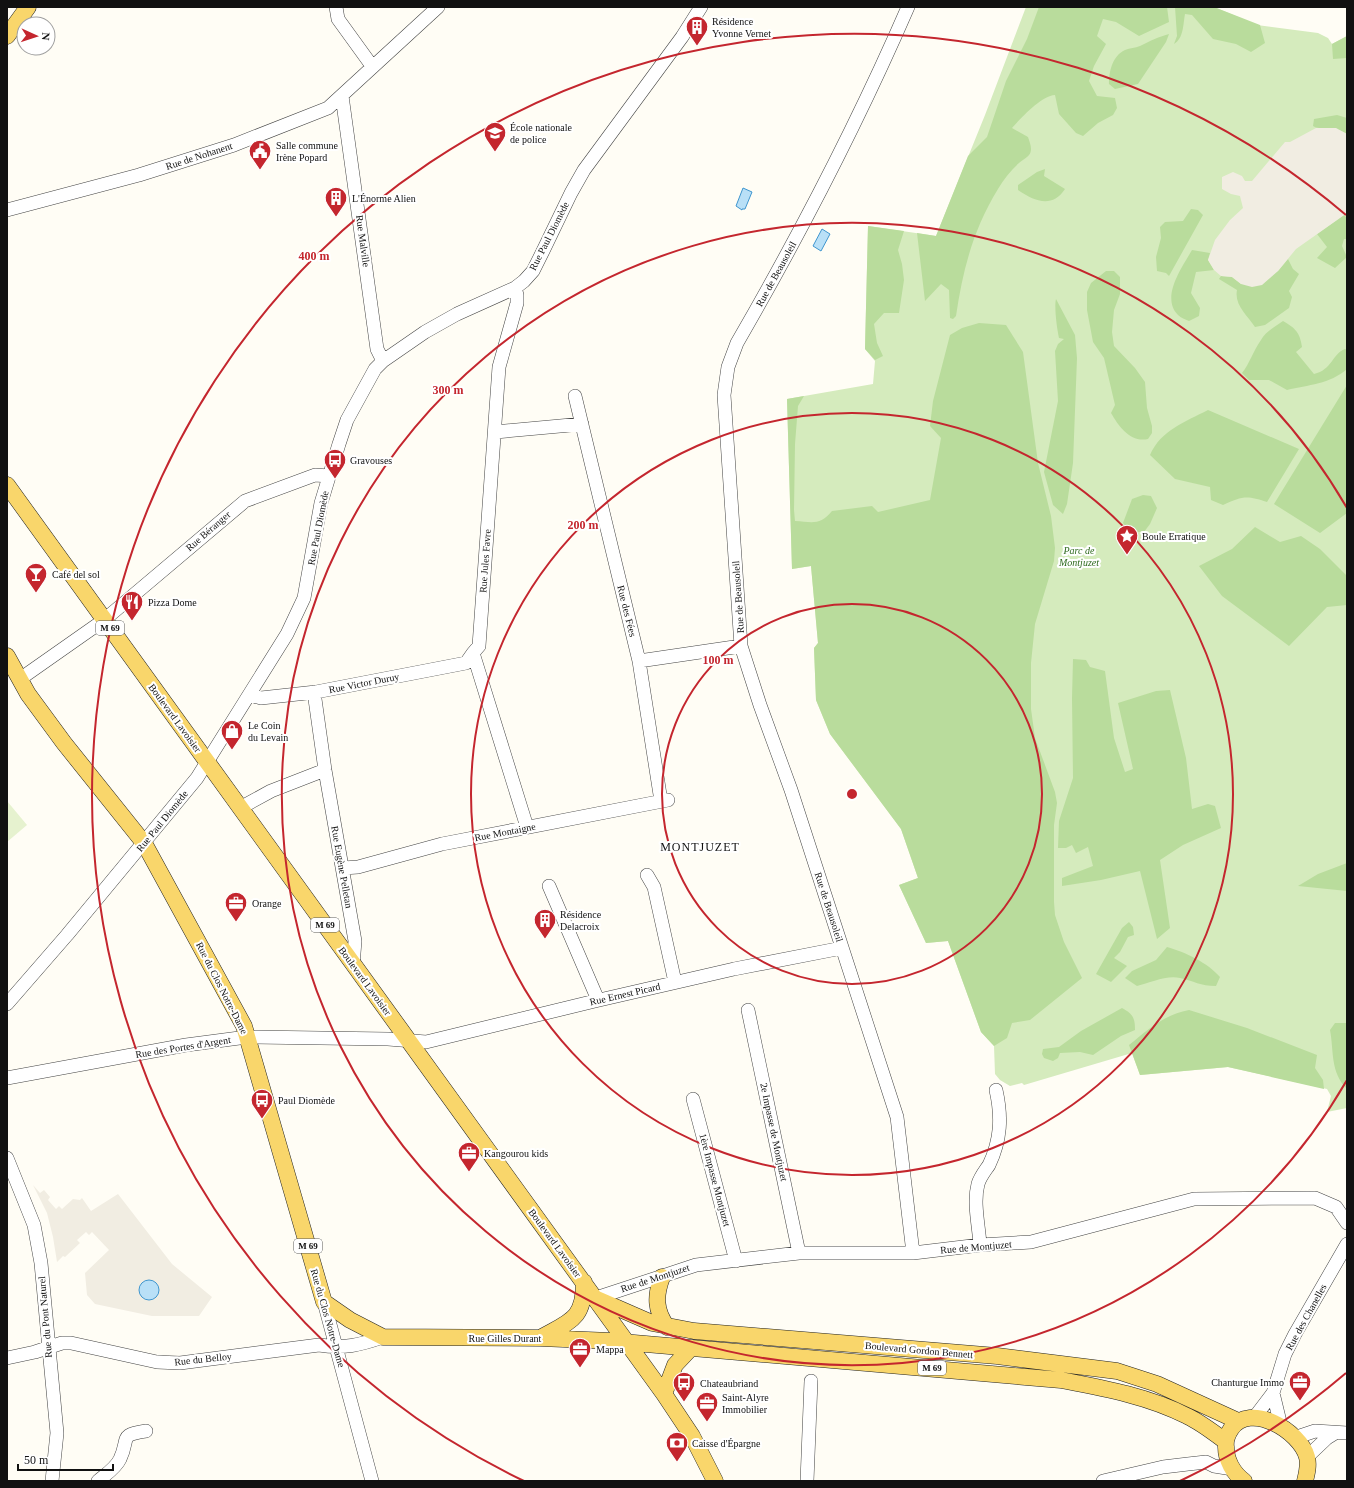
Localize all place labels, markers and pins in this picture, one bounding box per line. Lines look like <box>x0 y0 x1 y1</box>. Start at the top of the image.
building icon: Résidence Yvonne Vernet <box>684 14 710 47</box>
place label: Résidence Yvonne Vernet <box>712 16 771 39</box>
school or university icon: École nationale de police <box>482 120 508 153</box>
place label: École nationale de police <box>510 122 572 145</box>
public building icon: Salle commune Irène Popard <box>247 138 273 171</box>
place label: Salle commune Irène Popard <box>276 140 338 163</box>
building icon: L'Énorme Alien <box>323 185 349 218</box>
place label: L'Énorme Alien <box>352 193 416 204</box>
bus stop icon: Gravouses <box>322 447 348 480</box>
place label: Gravouses <box>350 455 392 466</box>
place icon: Boule Erratique <box>1114 523 1140 556</box>
place label: Boule Erratique <box>1142 531 1206 542</box>
bar icon: Café del sol <box>23 561 49 594</box>
place label: Café del sol <box>52 569 100 580</box>
restaurant icon: Pizza Dome <box>119 589 145 622</box>
place label: Pizza Dome <box>148 597 197 608</box>
shop icon: Le Coin du Levain <box>219 718 245 751</box>
place label: Le Coin du Levain <box>248 720 288 743</box>
centre of rings <box>845 787 859 801</box>
office icon: Orange <box>223 890 249 923</box>
place label: Orange <box>252 898 282 909</box>
building icon: Résidence Delacroix <box>532 907 558 940</box>
place label: Résidence Delacroix <box>560 909 602 932</box>
bus stop icon: Paul Diomède <box>249 1087 275 1120</box>
place label: Paul Diomède <box>278 1095 335 1106</box>
office icon: Kangourou kids <box>456 1140 482 1173</box>
place label: Kangourou kids <box>484 1148 548 1159</box>
office icon: Mappa <box>567 1336 593 1369</box>
place label: Mappa <box>596 1344 624 1355</box>
office icon: Chanturgue Immo <box>1287 1369 1313 1402</box>
bus stop icon: Chateaubriand <box>671 1370 697 1403</box>
place label: Chanturgue Immo <box>1211 1377 1284 1388</box>
place label: Chateaubriand <box>700 1378 758 1389</box>
office icon: Saint-Alyre Immobilier <box>694 1390 720 1423</box>
place label: Saint-Alyre Immobilier <box>722 1392 769 1415</box>
bank icon: Caisse d'Épargne <box>664 1430 690 1463</box>
place label: Caisse d'Épargne <box>692 1438 761 1449</box>

